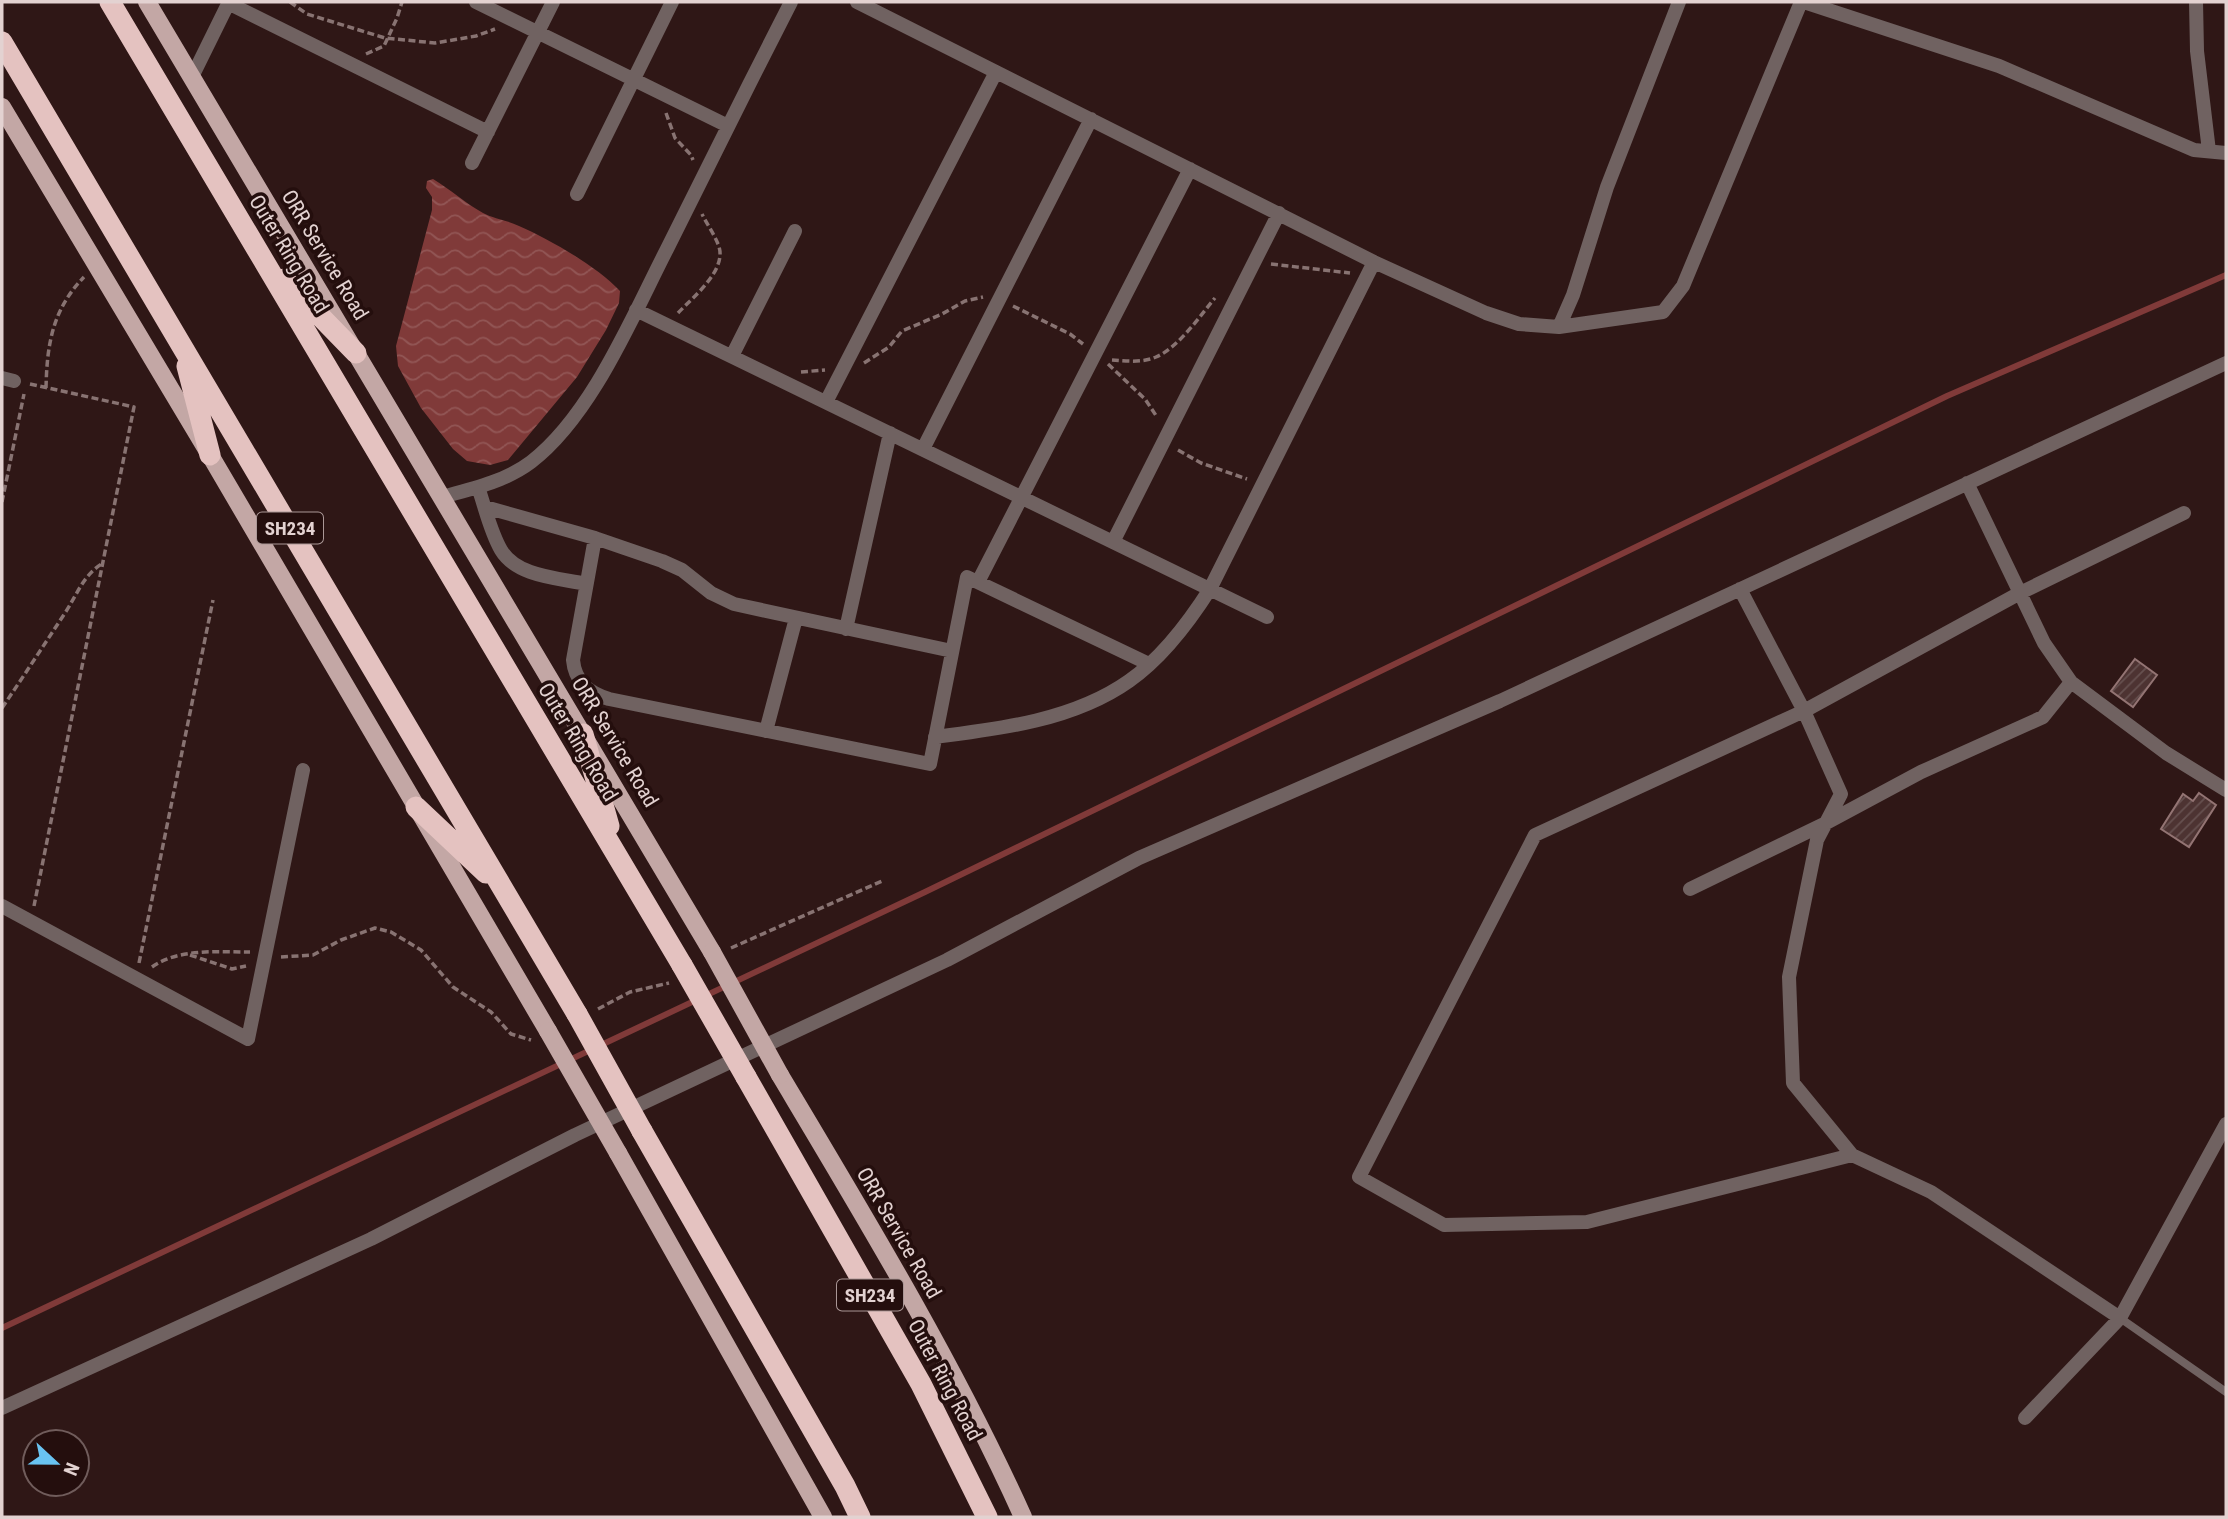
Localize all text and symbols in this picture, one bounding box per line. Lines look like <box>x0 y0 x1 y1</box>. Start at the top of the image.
street label: ORR Service Road <box>277 186 373 324</box>
street label: Outer Ring Road <box>244 191 334 317</box>
road number: SH234 <box>257 512 323 544</box>
street label: ORR Service Road <box>567 673 663 811</box>
street label: Outer Ring Road <box>533 679 623 805</box>
street label: ORR Service Road <box>852 1163 946 1303</box>
road number: SH234 <box>837 1280 903 1310</box>
street label: Outer Ring Road <box>903 1315 987 1445</box>
north arrow <box>21 1428 91 1498</box>
text: N <box>58 1459 84 1479</box>

